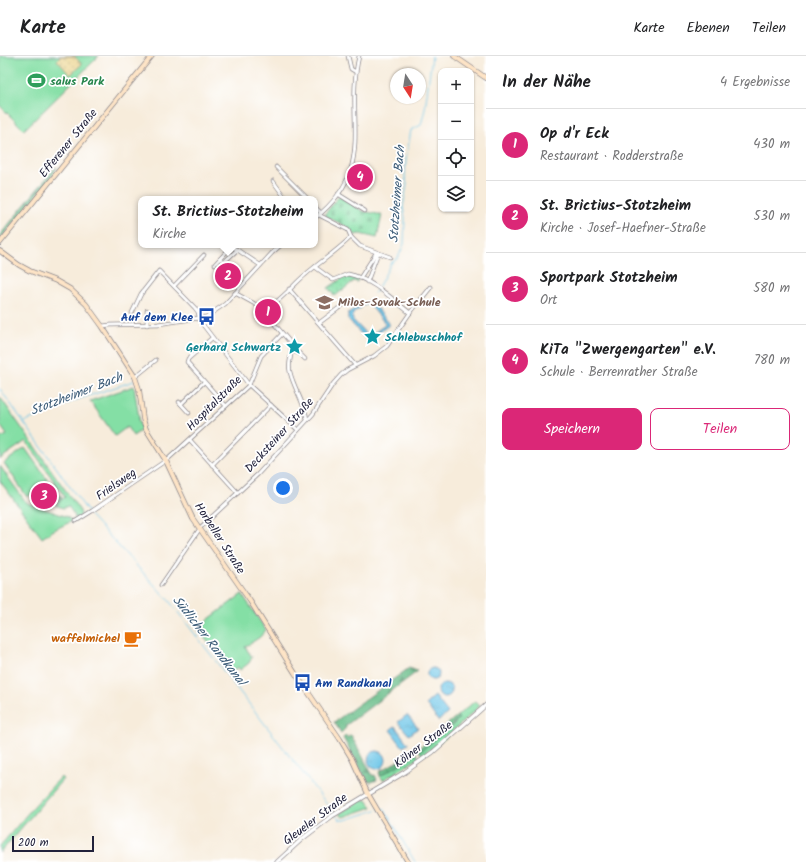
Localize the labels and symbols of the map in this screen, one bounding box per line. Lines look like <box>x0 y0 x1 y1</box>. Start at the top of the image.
north arrow <box>390 68 426 104</box>
sports icon: salus Park <box>27 71 47 91</box>
place label: salus Park <box>50 72 105 91</box>
street label: Efferener Straße <box>34 104 103 182</box>
water label: Stotzheimer Bach <box>384 144 411 243</box>
pin: 4 <box>347 162 373 192</box>
pin: 2 <box>215 261 241 291</box>
school or university icon: Milos-Sovak-Schule <box>315 292 335 312</box>
place label: Milos-Sovak-Schule <box>338 293 441 312</box>
pin: 1 <box>255 297 281 327</box>
bus stop icon: Auf dem Klee <box>196 307 216 327</box>
place label: Auf dem Klee <box>121 308 193 327</box>
place icon: Schlebuschhof <box>362 327 382 347</box>
place label: Schlebuschhof <box>385 328 463 347</box>
place icon: Gerhard Schwartz <box>284 337 304 357</box>
place label: Gerhard Schwartz <box>186 338 281 357</box>
water label: Stotzheimer Bach <box>27 367 127 422</box>
street label: Hospitalstraße <box>182 371 247 436</box>
street label: Decksteiner Straße <box>240 393 319 477</box>
street label: Frielsweg <box>92 463 141 505</box>
your location <box>273 478 293 498</box>
pin: 3 <box>31 481 57 511</box>
street label: Horbeller Straße <box>189 499 250 578</box>
water label: Südlicher Randkanal <box>167 591 253 693</box>
cafe icon: waffelmichel <box>123 628 143 648</box>
place label: waffelmichel <box>51 629 121 648</box>
bus stop icon: Am Randkanal <box>292 673 312 693</box>
place label: Am Randkanal <box>315 674 392 693</box>
street label: Kölner Straße <box>390 716 457 773</box>
street label: Gleueler Straße <box>279 788 352 850</box>
scale bar <box>12 834 94 853</box>

